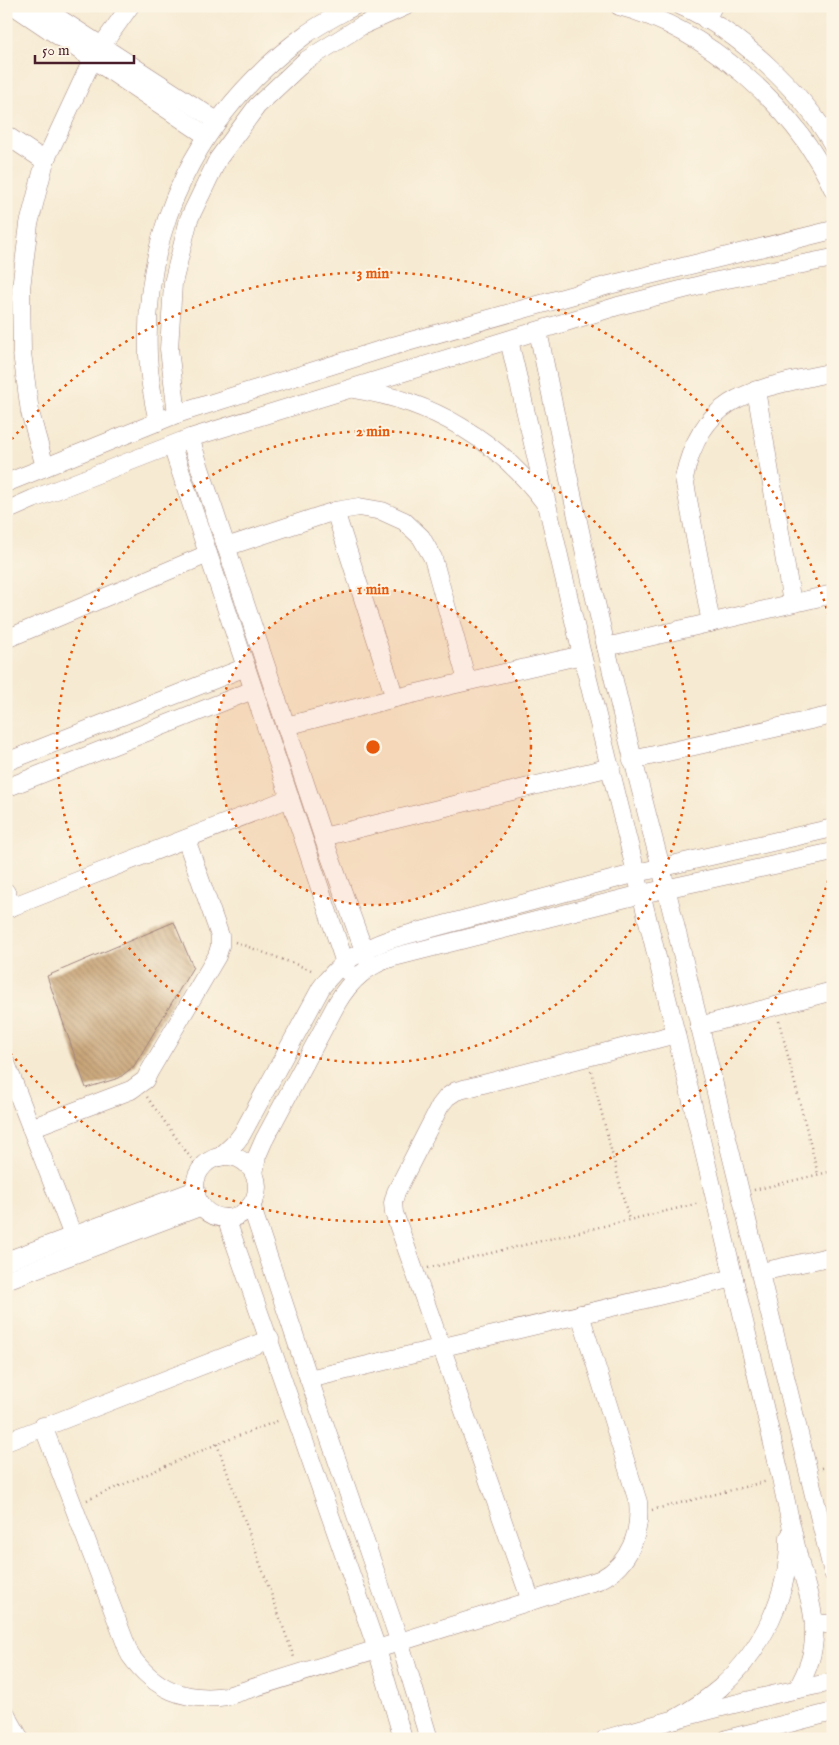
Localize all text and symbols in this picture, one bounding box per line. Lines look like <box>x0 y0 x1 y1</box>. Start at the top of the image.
scale bar <box>35 32 134 64</box>
text: 50 m <box>42 41 70 60</box>
text: 3 min <box>357 264 389 283</box>
text: 2 min <box>356 422 390 441</box>
text: 1 min <box>357 580 389 599</box>
centre of rings <box>364 738 382 756</box>

